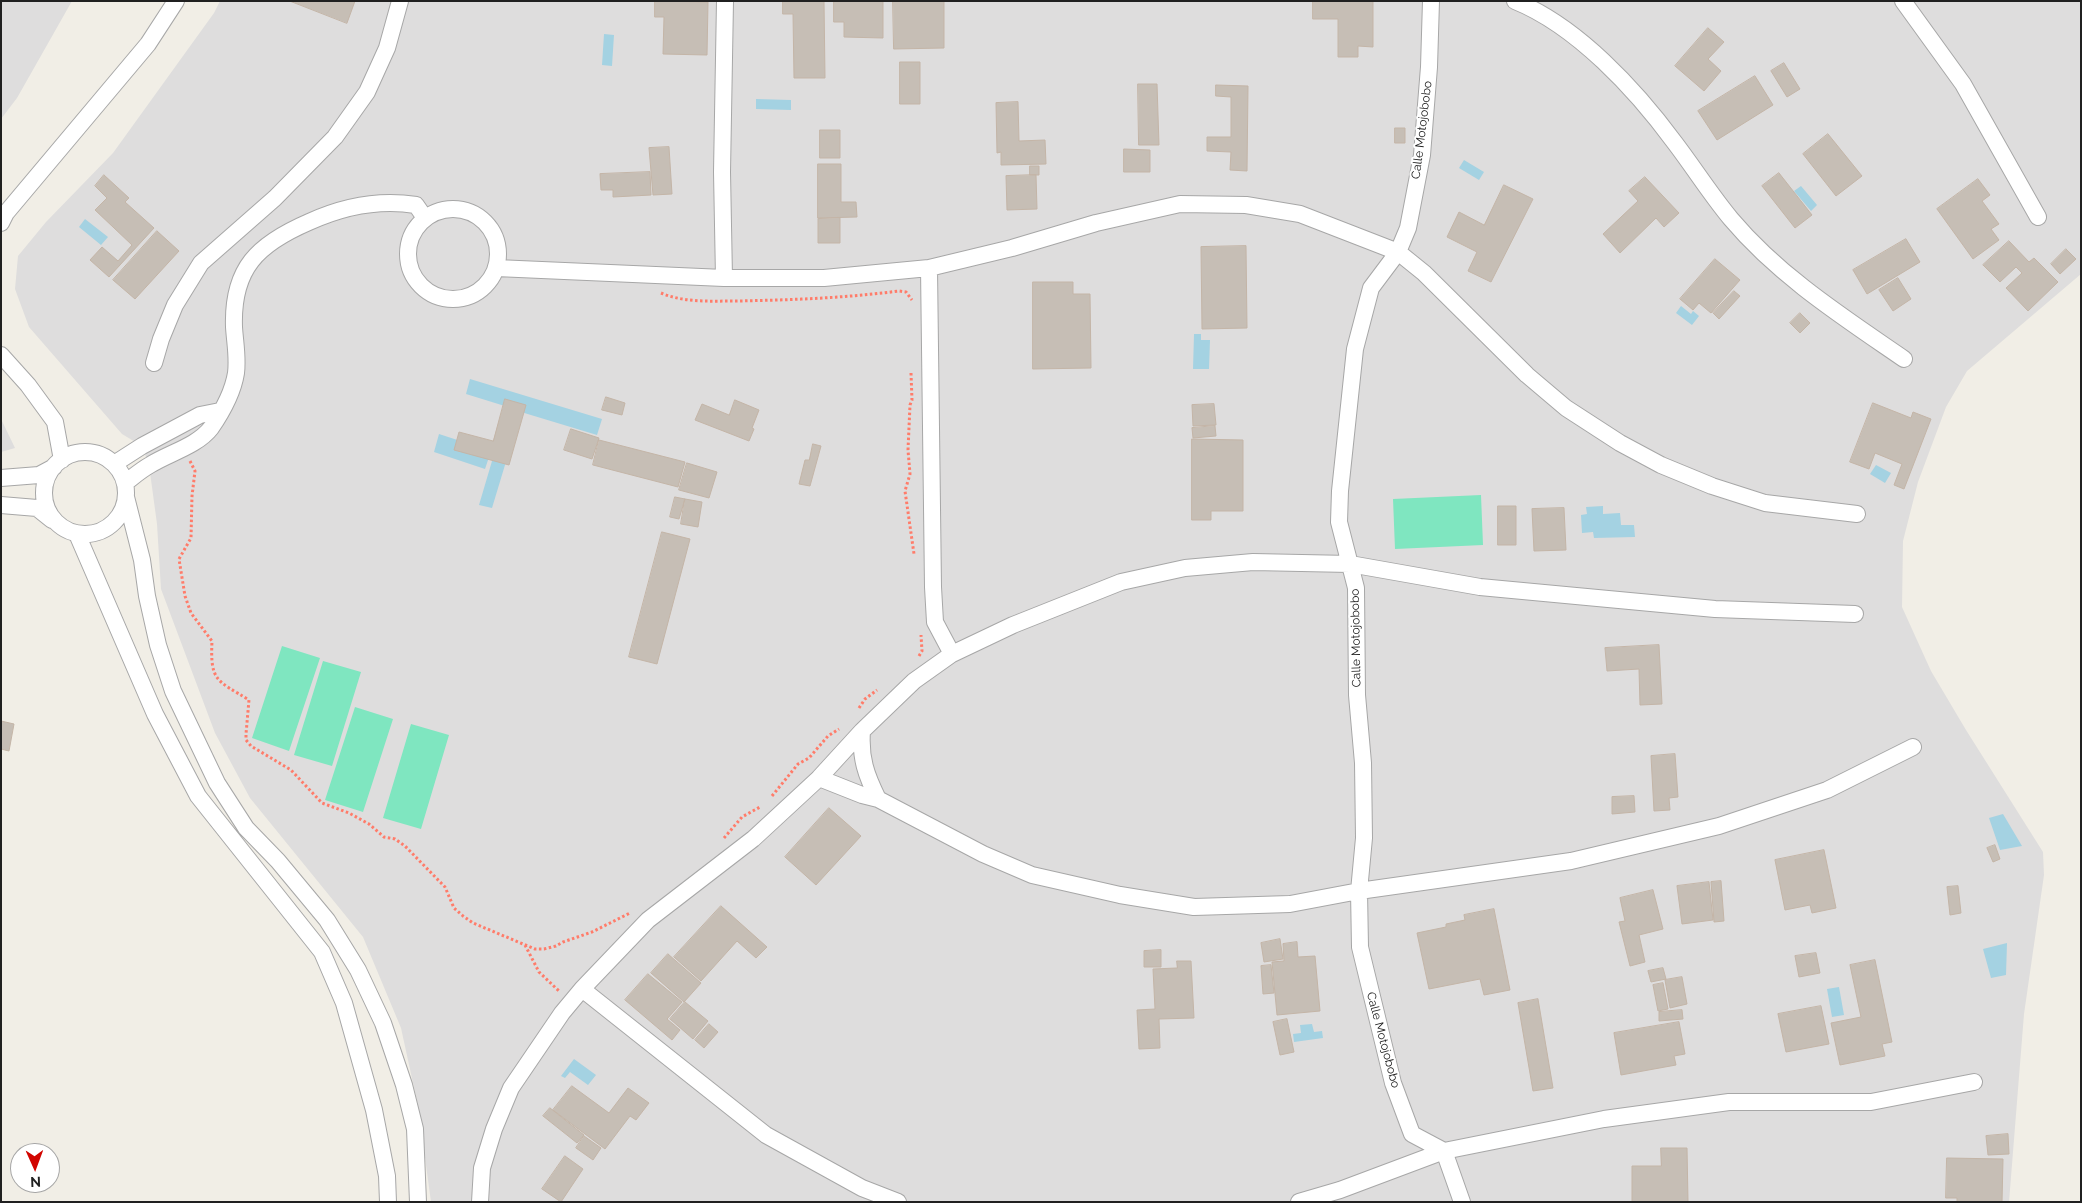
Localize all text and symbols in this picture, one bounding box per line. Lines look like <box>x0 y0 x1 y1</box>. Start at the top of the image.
street label: Calle Motojobobo <box>1409 80 1435 180</box>
street label: Calle Motojobobo <box>1348 588 1364 688</box>
street label: Calle Motojobobo <box>1363 990 1403 1090</box>
north arrow <box>10 1143 60 1193</box>
text: N <box>30 1174 41 1190</box>

